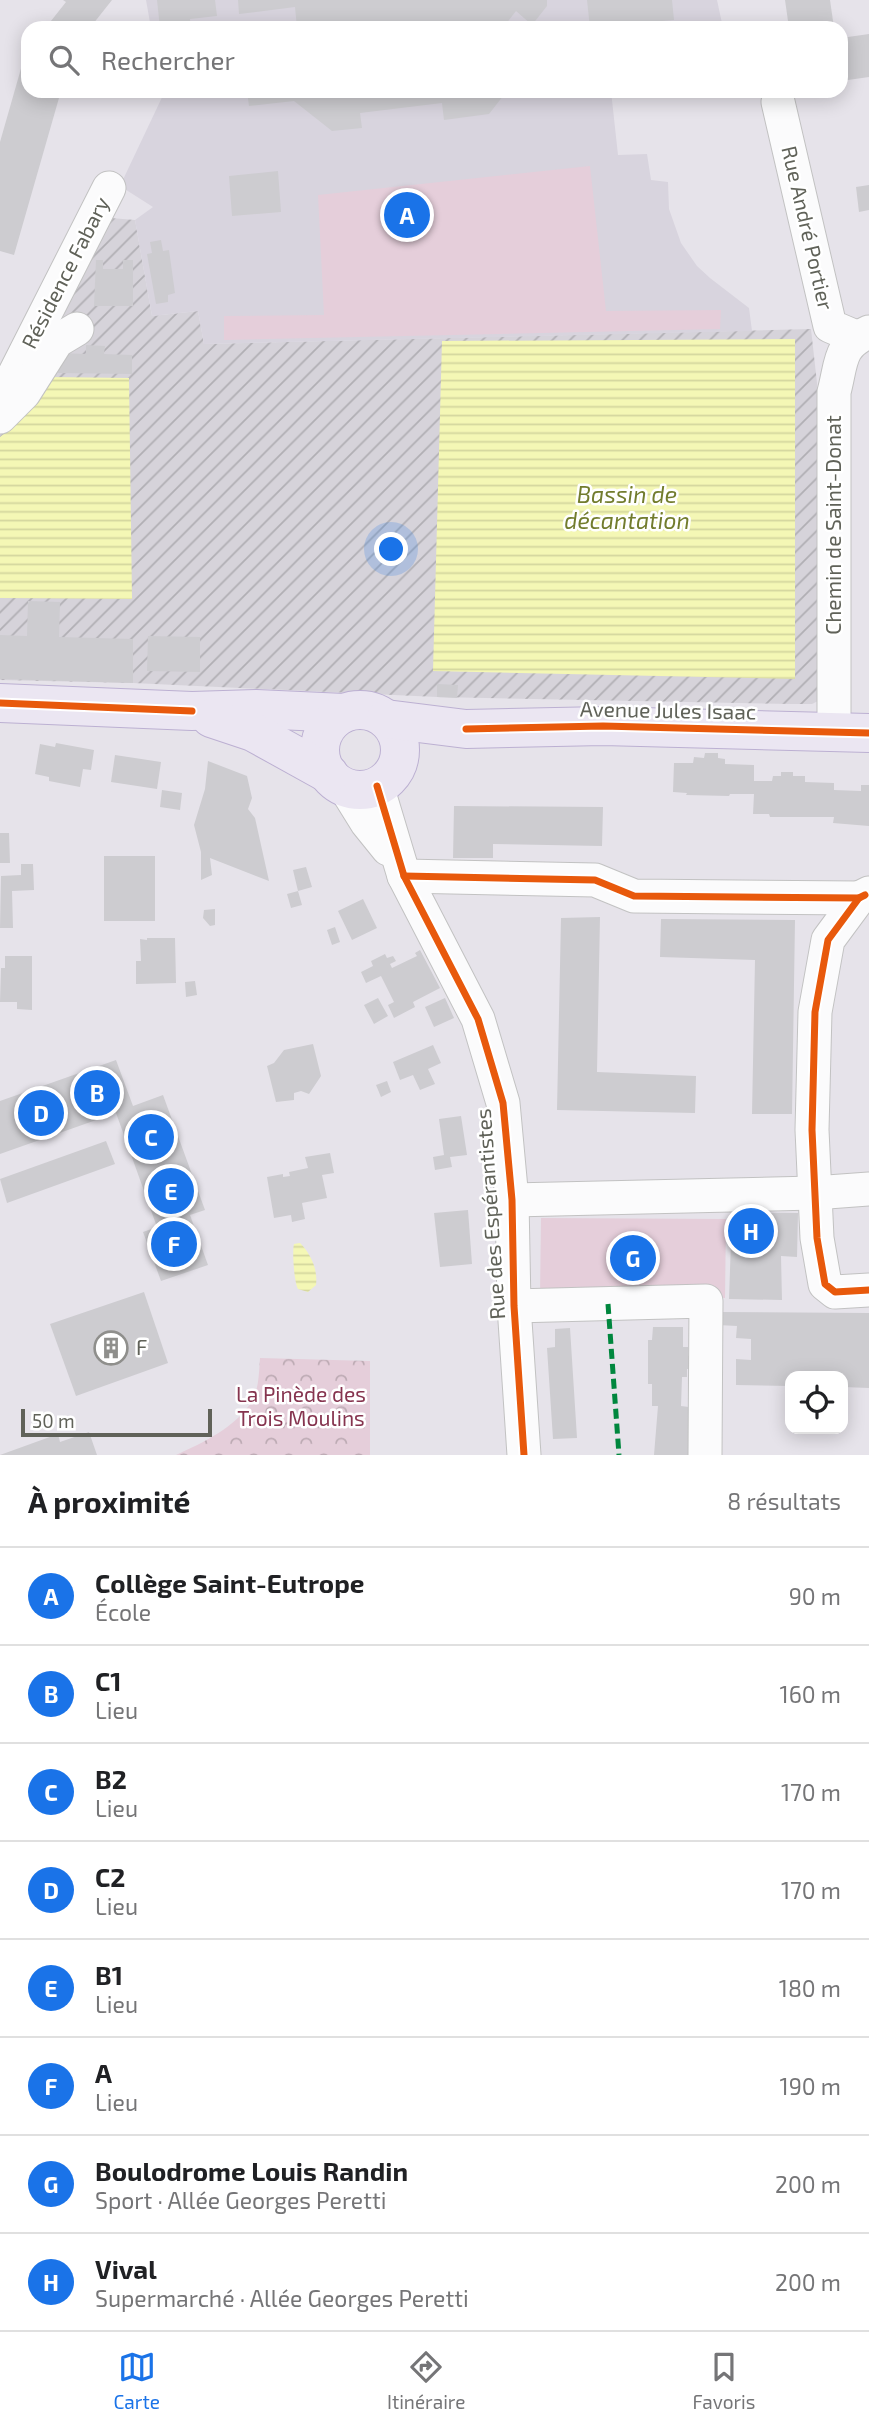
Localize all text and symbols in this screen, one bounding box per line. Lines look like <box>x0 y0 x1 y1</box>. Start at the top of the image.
search box <box>21 21 848 98</box>
icon: search <box>45 41 83 79</box>
text: Rechercher <box>101 44 235 75</box>
street label: Rue André Portier <box>777 143 840 313</box>
pin: A <box>384 189 430 241</box>
street label: Résidence Fabary <box>16 192 114 352</box>
street label: Chemin de Saint-Donat <box>820 415 845 635</box>
water label: Bassin de décantation <box>564 480 690 534</box>
your location <box>374 532 408 566</box>
street label: Avenue Jules Isaac <box>580 695 756 724</box>
pin: B <box>74 1067 120 1119</box>
pin: D <box>18 1087 64 1139</box>
street label: Rue des Espérantistes <box>470 1108 509 1320</box>
pin: C <box>128 1111 174 1163</box>
pin: E <box>148 1165 194 1217</box>
pin: H <box>728 1205 774 1257</box>
pin: F <box>151 1218 197 1270</box>
pin: G <box>610 1232 656 1284</box>
building icon: F <box>92 1329 130 1367</box>
place label: F <box>136 1334 147 1359</box>
map controls <box>785 1371 848 1434</box>
button: locate <box>785 1371 848 1434</box>
park label: La Pinède des Trois Moulins <box>236 1381 366 1430</box>
scale bar <box>21 1406 212 1438</box>
text: 50 m <box>32 1409 75 1432</box>
text: À proximité <box>28 1483 190 1519</box>
text: 8 résultats <box>727 1487 841 1515</box>
text: Collège Saint-Eutrope <box>95 1567 364 1598</box>
text: A <box>43 1582 59 1610</box>
text: 90 m <box>789 1582 841 1610</box>
text: École <box>95 1598 151 1626</box>
text: C1 <box>95 1665 122 1696</box>
text: B <box>44 1680 58 1708</box>
text: 160 m <box>780 1680 841 1708</box>
text: Lieu <box>95 1696 138 1724</box>
text: B2 <box>95 1763 127 1794</box>
text: C <box>44 1778 58 1806</box>
text: 170 m <box>781 1778 841 1806</box>
text: Lieu <box>95 1794 138 1822</box>
text: C2 <box>95 1861 125 1892</box>
text: D <box>43 1876 59 1904</box>
text: 170 m <box>781 1876 841 1904</box>
text: Lieu <box>95 1892 138 1920</box>
text: B1 <box>95 1959 123 1990</box>
text: E <box>44 1974 58 2002</box>
text: 180 m <box>779 1974 841 2002</box>
text: Lieu <box>95 1990 138 2018</box>
text: A <box>95 2057 112 2088</box>
text: F <box>45 2072 57 2100</box>
text: 190 m <box>780 2072 841 2100</box>
text: Lieu <box>95 2088 138 2116</box>
text: Boulodrome Louis Randin <box>95 2155 408 2186</box>
text: G <box>44 2170 58 2198</box>
text: 200 m <box>775 2170 841 2198</box>
text: Sport · Allée Georges Peretti <box>95 2186 386 2214</box>
text: Vival <box>95 2253 157 2284</box>
text: H <box>43 2268 59 2296</box>
text: 200 m <box>775 2268 841 2296</box>
text: Supermarché · Allée Georges Peretti <box>95 2284 469 2312</box>
tab: Carte <box>114 2348 160 2413</box>
tab: Itinéraire <box>387 2348 465 2413</box>
tab: Favoris <box>693 2348 755 2413</box>

